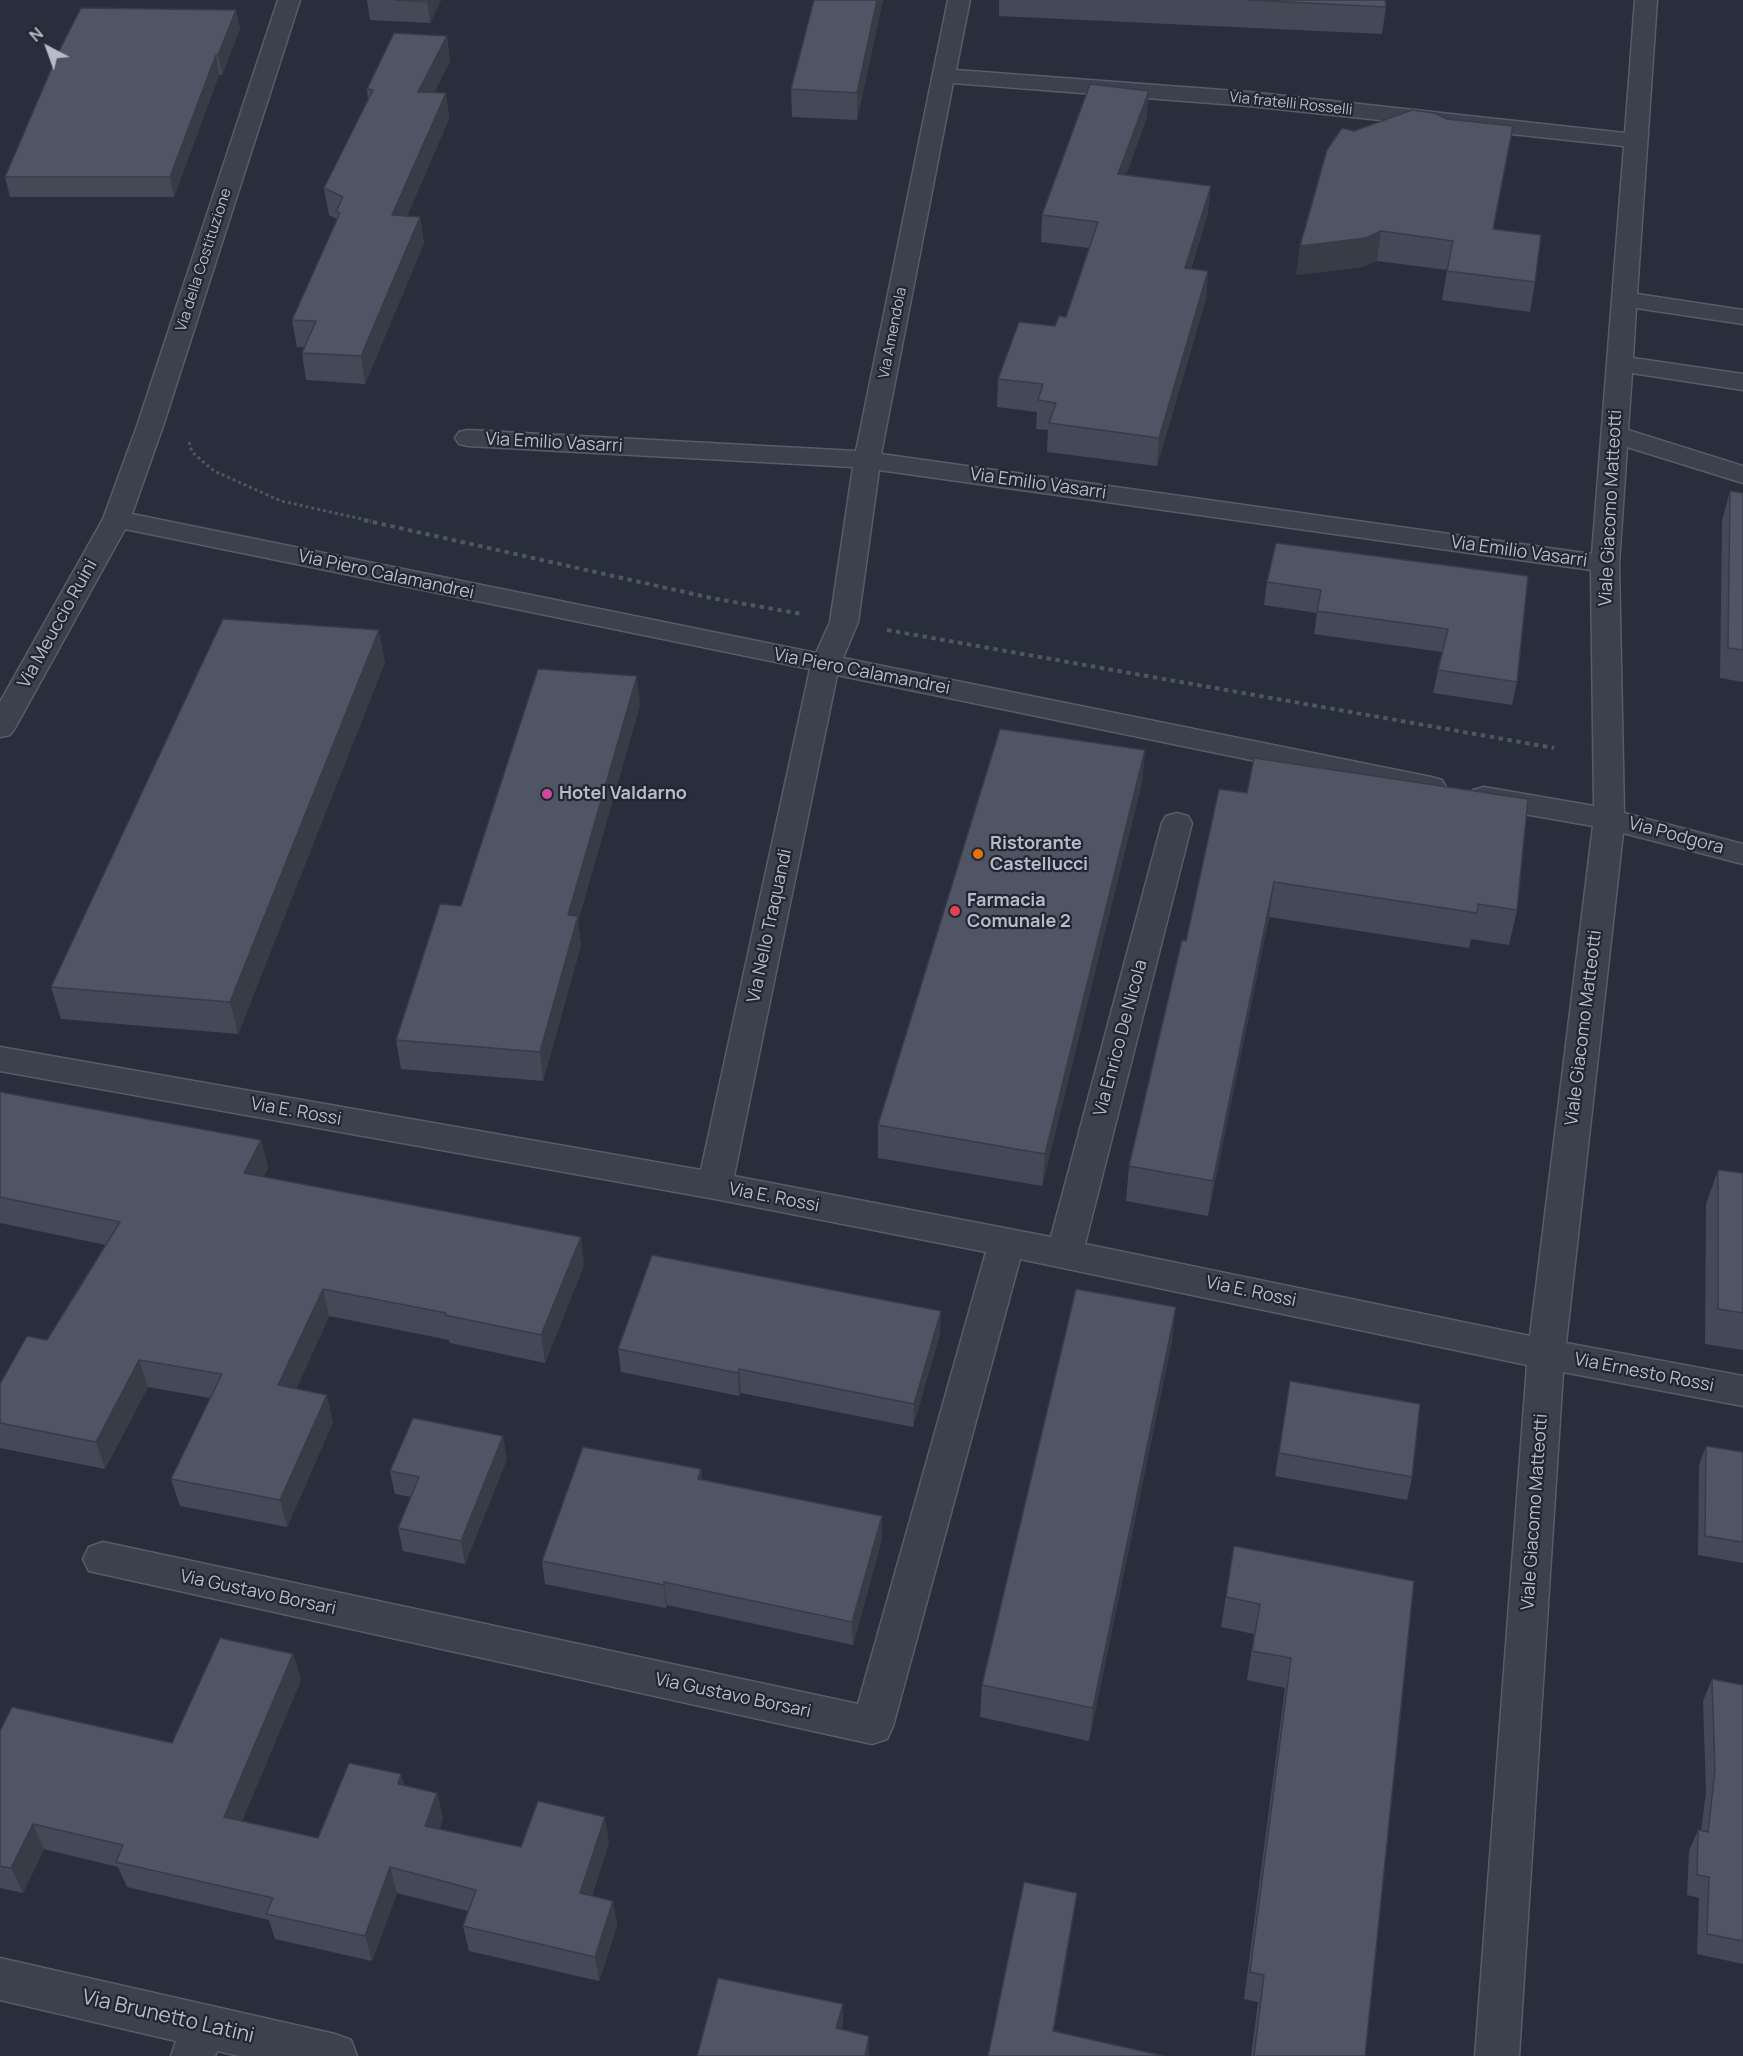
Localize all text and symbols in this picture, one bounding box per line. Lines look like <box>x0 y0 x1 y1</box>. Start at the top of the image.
north arrow <box>18 18 78 78</box>
text: N <box>25 22 48 46</box>
street label: Via fratelli Rosselli <box>1229 89 1353 119</box>
street label: Via della Costituzione <box>172 186 236 334</box>
street label: Via Amendola <box>875 286 911 380</box>
street label: Viale Giacomo Matteotti <box>1595 409 1627 607</box>
street label: Via Emilio Vasarri <box>485 429 623 457</box>
street label: Via Emilio Vasarri <box>968 464 1108 504</box>
street label: Via Emilio Vasarri <box>1449 532 1589 572</box>
street label: Via Piero Calamandrei <box>296 546 476 604</box>
street label: Via Meuccio Ruini <box>14 556 102 692</box>
street label: Via Piero Calamandrei <box>772 644 952 700</box>
place label: Hotel Valdarno <box>559 783 687 805</box>
marker: Hotel Valdarno <box>540 787 554 801</box>
street label: Via Podgora <box>1626 813 1726 859</box>
place label: Ristorante Castellucci <box>990 833 1088 876</box>
street label: Via Nello Traquandi <box>743 847 797 1005</box>
marker: Ristorante Castellucci <box>971 847 985 861</box>
place label: Farmacia Comunale 2 <box>967 890 1071 932</box>
marker: Farmacia Comunale 2 <box>948 904 962 918</box>
street label: Viale Giacomo Matteotti <box>1561 929 1607 1127</box>
street label: Via Enrico De Nicola <box>1090 957 1152 1119</box>
street label: Via E. Rossi <box>249 1093 343 1131</box>
street label: Via E. Rossi <box>727 1179 821 1217</box>
street label: Via E. Rossi <box>1204 1272 1298 1312</box>
street label: Via Ernesto Rossi <box>1572 1349 1716 1397</box>
street label: Viale Giacomo Matteotti <box>1517 1413 1553 1611</box>
street label: Via Gustavo Borsari <box>178 1566 338 1620</box>
street label: Via Gustavo Borsari <box>653 1669 813 1723</box>
street label: Via Brunetto Latini <box>79 1985 257 2049</box>

